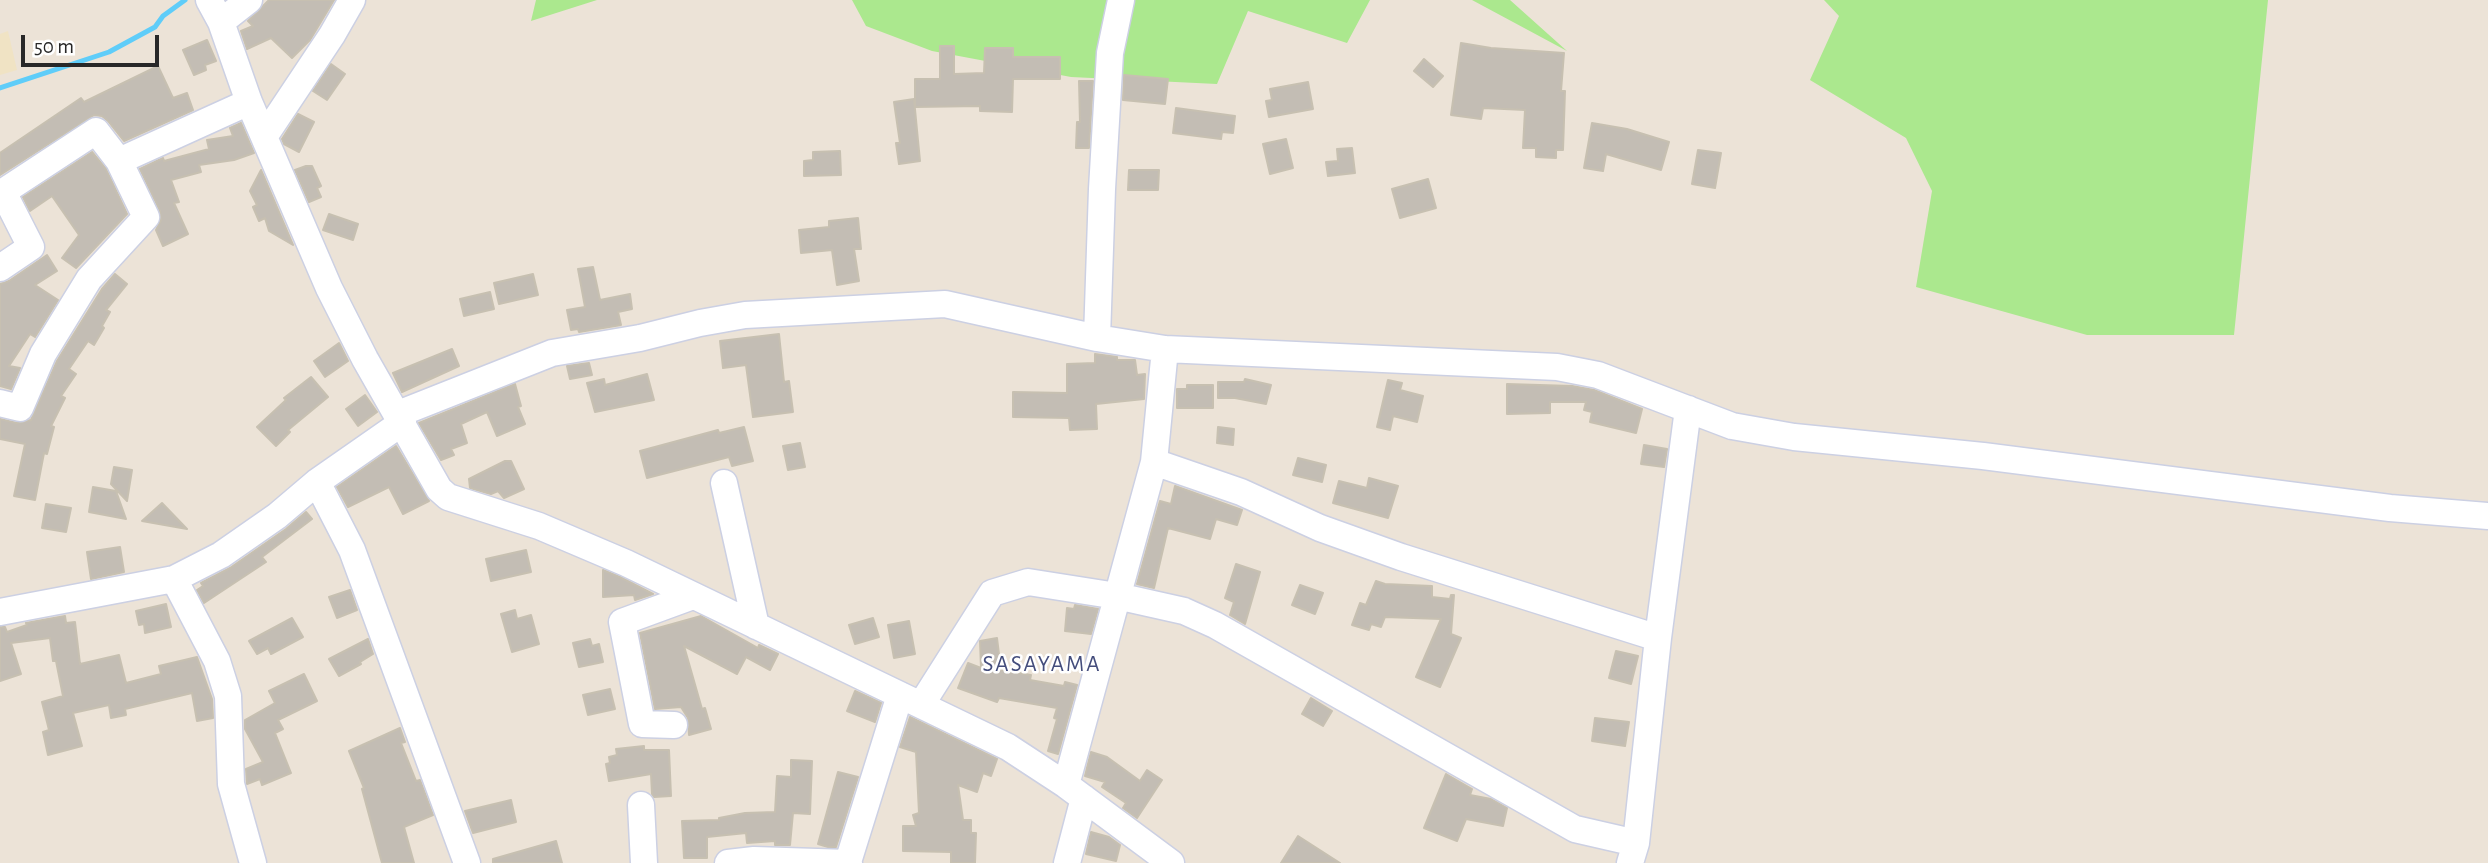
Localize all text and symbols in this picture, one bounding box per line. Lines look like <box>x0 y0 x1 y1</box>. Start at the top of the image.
scale bar <box>24 21 163 65</box>
text: 50 m <box>34 36 74 57</box>
district label: SASAYAMA <box>984 650 1100 678</box>

